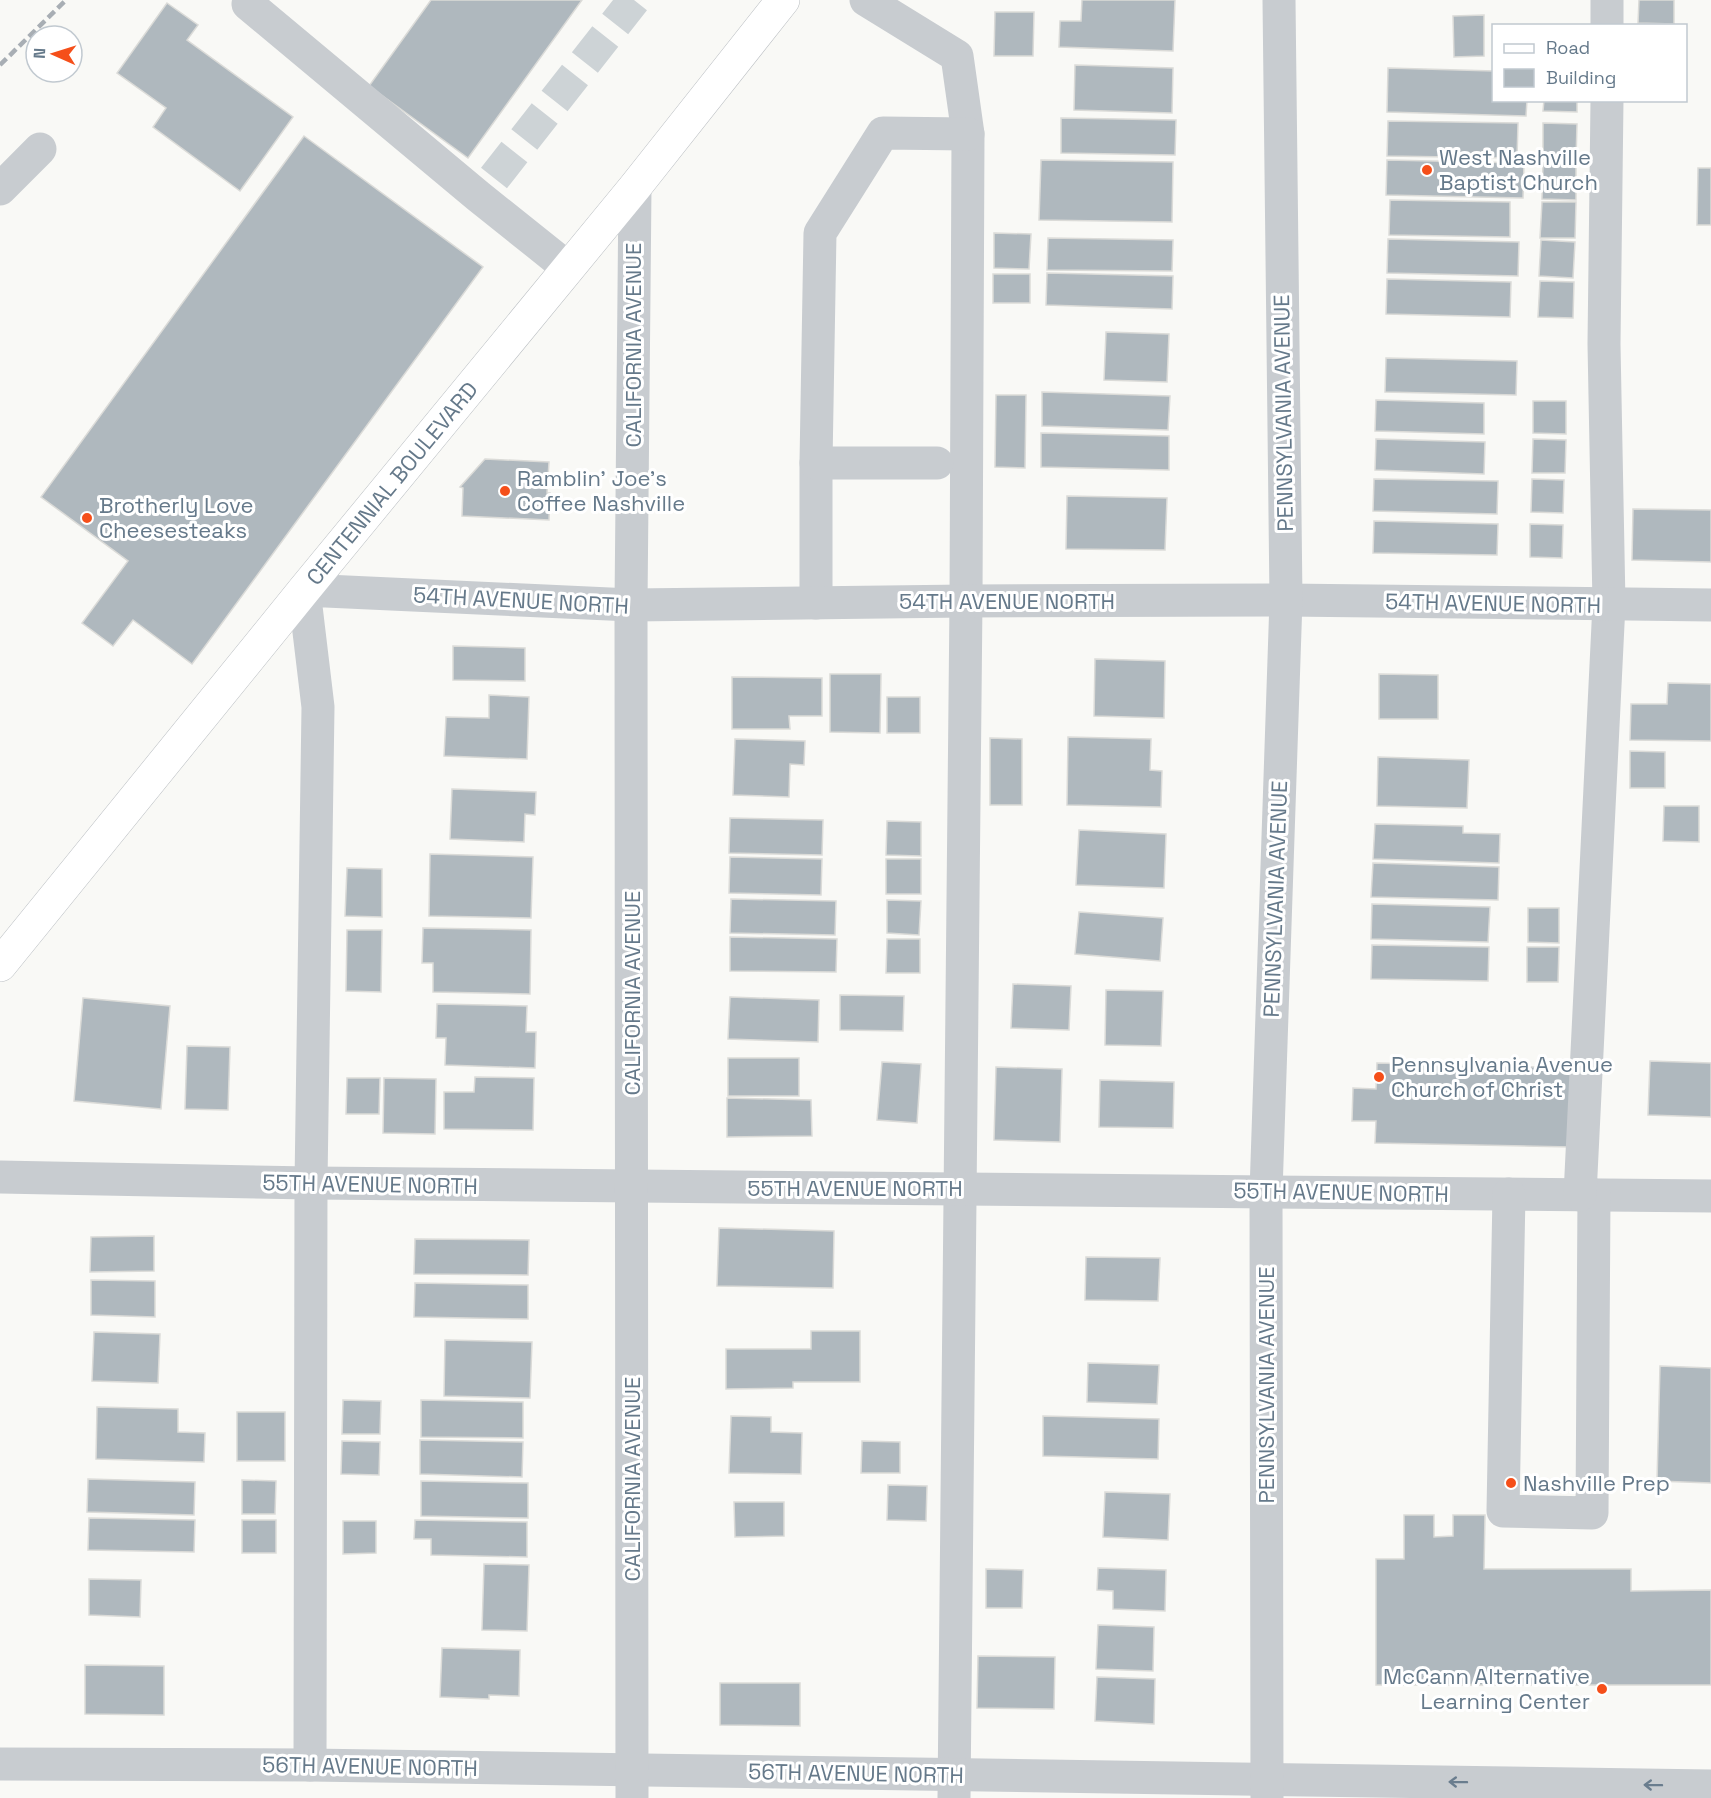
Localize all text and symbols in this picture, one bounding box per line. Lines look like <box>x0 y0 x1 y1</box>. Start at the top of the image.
north arrow <box>24 24 84 84</box>
legend <box>1492 24 1687 102</box>
text: Road <box>1546 36 1590 59</box>
text: N <box>29 47 50 59</box>
text: Building <box>1546 66 1616 89</box>
place label: West Nashville Baptist Church <box>1439 143 1598 196</box>
marker: West Nashville Baptist Church <box>1420 163 1434 177</box>
street label: CALIFORNIA AVENUE <box>619 243 647 447</box>
street label: PENNSYLVANIA AVENUE <box>1267 294 1299 532</box>
street label: CENTENNIAL BOULEVARD <box>300 376 484 591</box>
place label: Ramblin’ Joe’s Coffee Nashville <box>517 464 685 517</box>
marker: Ramblin’ Joe’s Coffee Nashville <box>498 484 512 498</box>
place label: Brotherly Love Cheesesteaks <box>99 491 254 544</box>
marker: Brotherly Love Cheesesteaks <box>80 511 94 525</box>
street label: 54TH AVENUE NORTH <box>412 580 630 620</box>
street label: 54TH AVENUE NORTH <box>899 587 1115 615</box>
street label: 54TH AVENUE NORTH <box>1385 587 1601 619</box>
street label: PENNSYLVANIA AVENUE <box>1257 780 1293 1018</box>
street label: CALIFORNIA AVENUE <box>618 891 646 1095</box>
place label: Pennsylvania Avenue Church of Christ <box>1391 1050 1613 1103</box>
marker: Pennsylvania Avenue Church of Christ <box>1372 1070 1386 1084</box>
street label: 55TH AVENUE NORTH <box>262 1168 478 1200</box>
street label: 55TH AVENUE NORTH <box>747 1174 963 1202</box>
street label: 55TH AVENUE NORTH <box>1233 1176 1449 1208</box>
street label: PENNSYLVANIA AVENUE <box>1252 1266 1280 1504</box>
street label: CALIFORNIA AVENUE <box>618 1377 646 1581</box>
place label: Nashville Prep <box>1523 1469 1670 1497</box>
marker: Nashville Prep <box>1504 1476 1518 1490</box>
place label: McCann Alternative Learning Center <box>1383 1662 1590 1715</box>
marker: McCann Alternative Learning Center <box>1595 1682 1609 1696</box>
street label: 56TH AVENUE NORTH <box>262 1750 478 1782</box>
street label: 56TH AVENUE NORTH <box>748 1757 964 1789</box>
one-way arrow <box>1448 1776 1468 1788</box>
one-way arrow <box>1643 1779 1663 1791</box>

